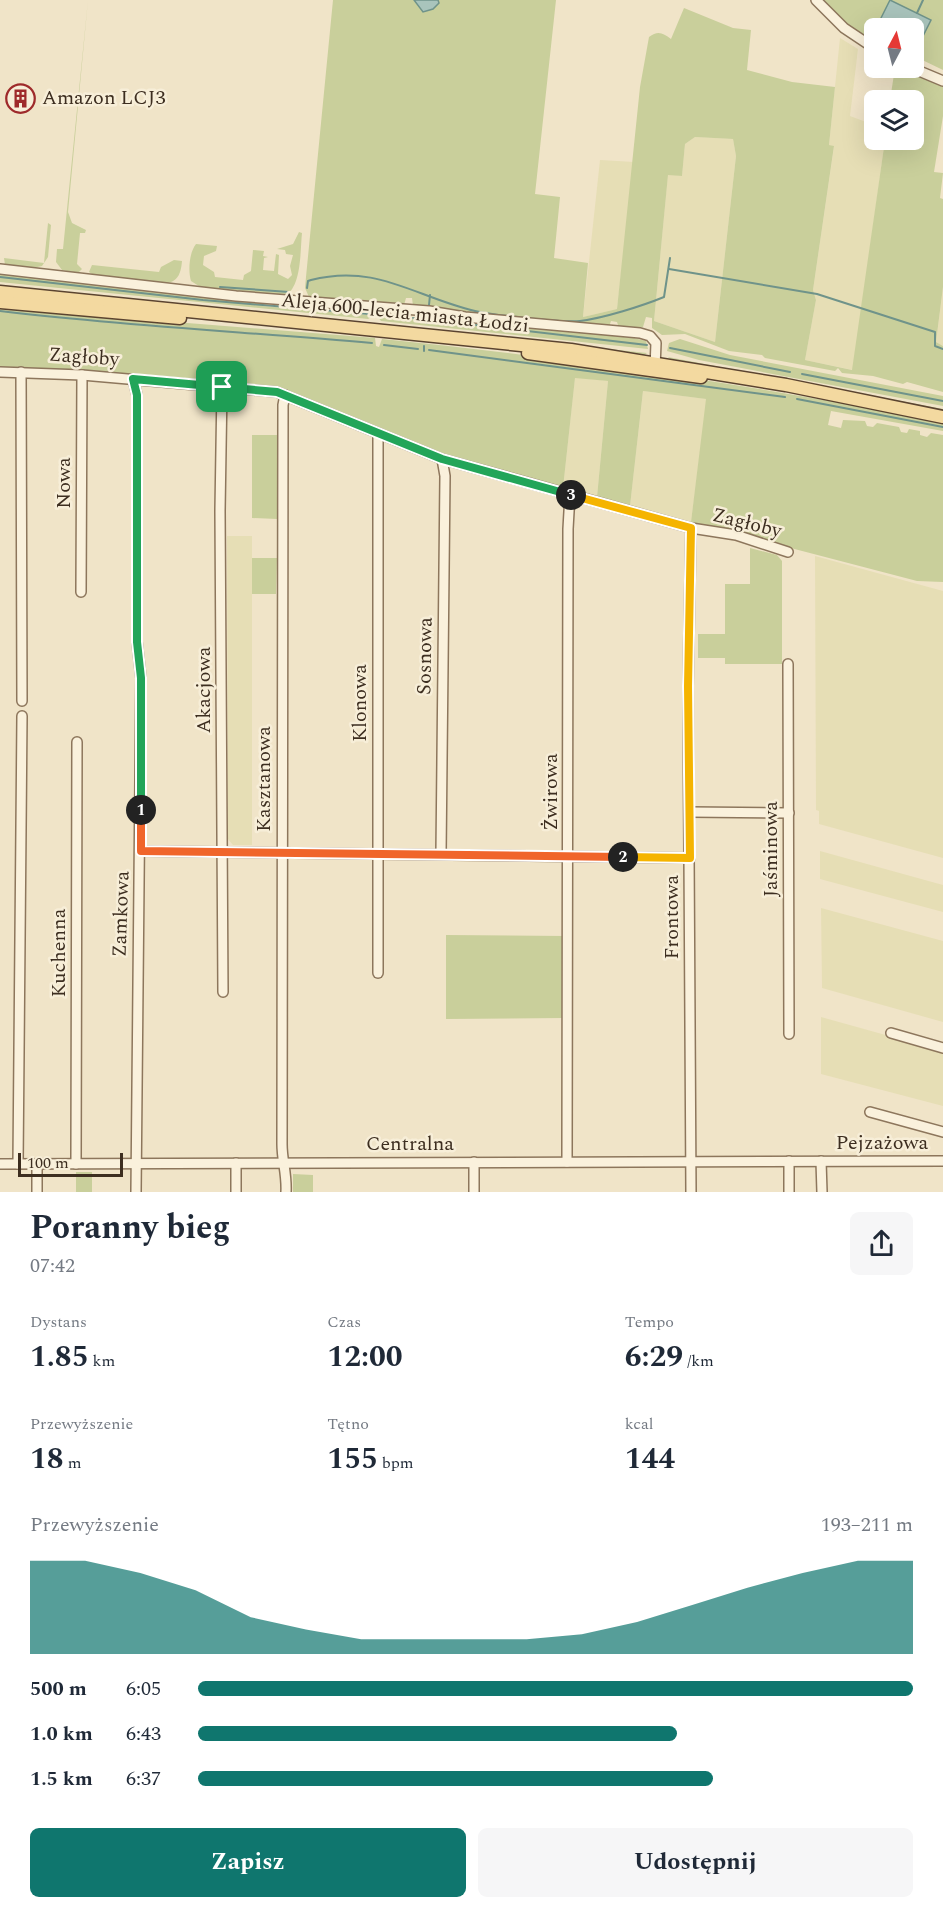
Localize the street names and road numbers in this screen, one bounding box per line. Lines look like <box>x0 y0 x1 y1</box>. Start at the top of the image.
street label: Aleja 600-lecia miasta Łodzi <box>280 285 530 341</box>
street label: Zagłoby <box>48 340 122 375</box>
street label: Nowa <box>49 457 79 509</box>
street label: Zagłoby <box>709 500 786 546</box>
street label: Sosnowa <box>409 617 441 695</box>
street label: Akacjowa <box>189 646 219 733</box>
street label: Klonowa <box>345 664 375 742</box>
street label: Kasztanowa <box>249 726 279 832</box>
street label: Żwirowa <box>536 753 566 831</box>
street label: Jaśminowa <box>756 801 786 897</box>
street label: Zamkowa <box>105 870 138 958</box>
street label: Frontowa <box>657 874 687 959</box>
street label: Kuchenna <box>44 908 74 997</box>
street label: Pejzażowa <box>836 1128 929 1158</box>
street label: Centralna <box>366 1129 454 1159</box>

